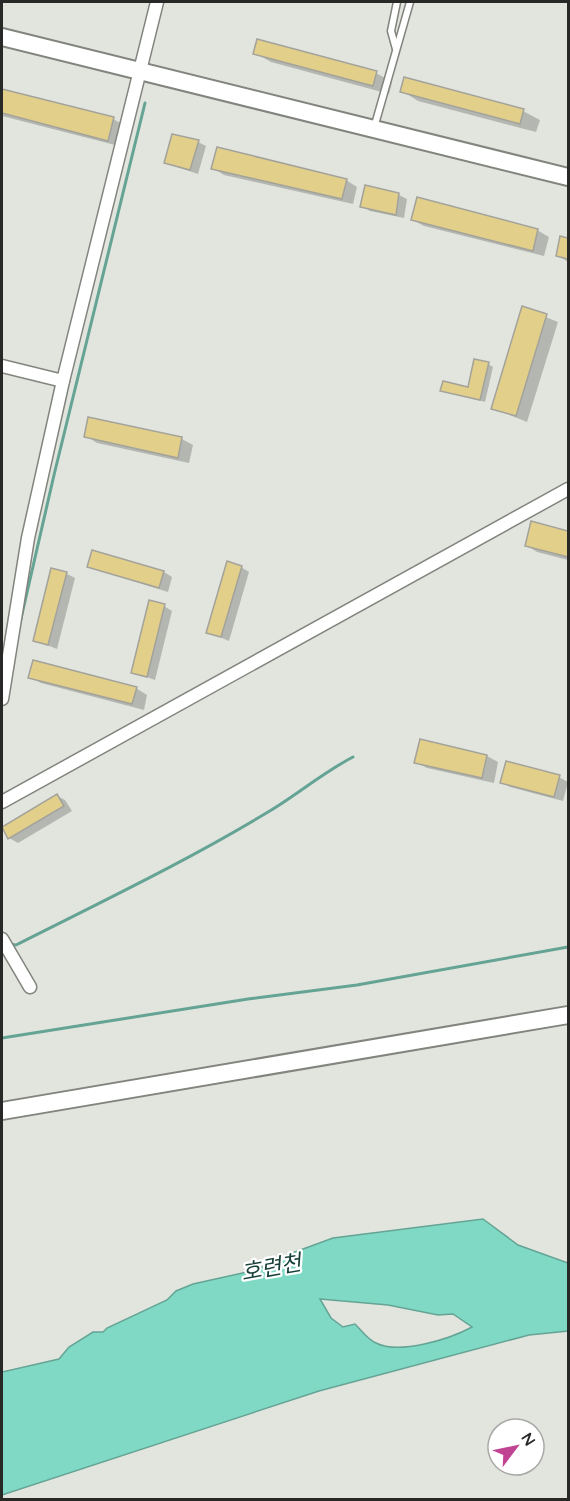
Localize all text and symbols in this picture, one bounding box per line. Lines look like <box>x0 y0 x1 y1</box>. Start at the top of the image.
water label: 호련천 <box>239 1247 306 1286</box>
north arrow <box>486 1417 546 1477</box>
text: N <box>517 1429 540 1449</box>

